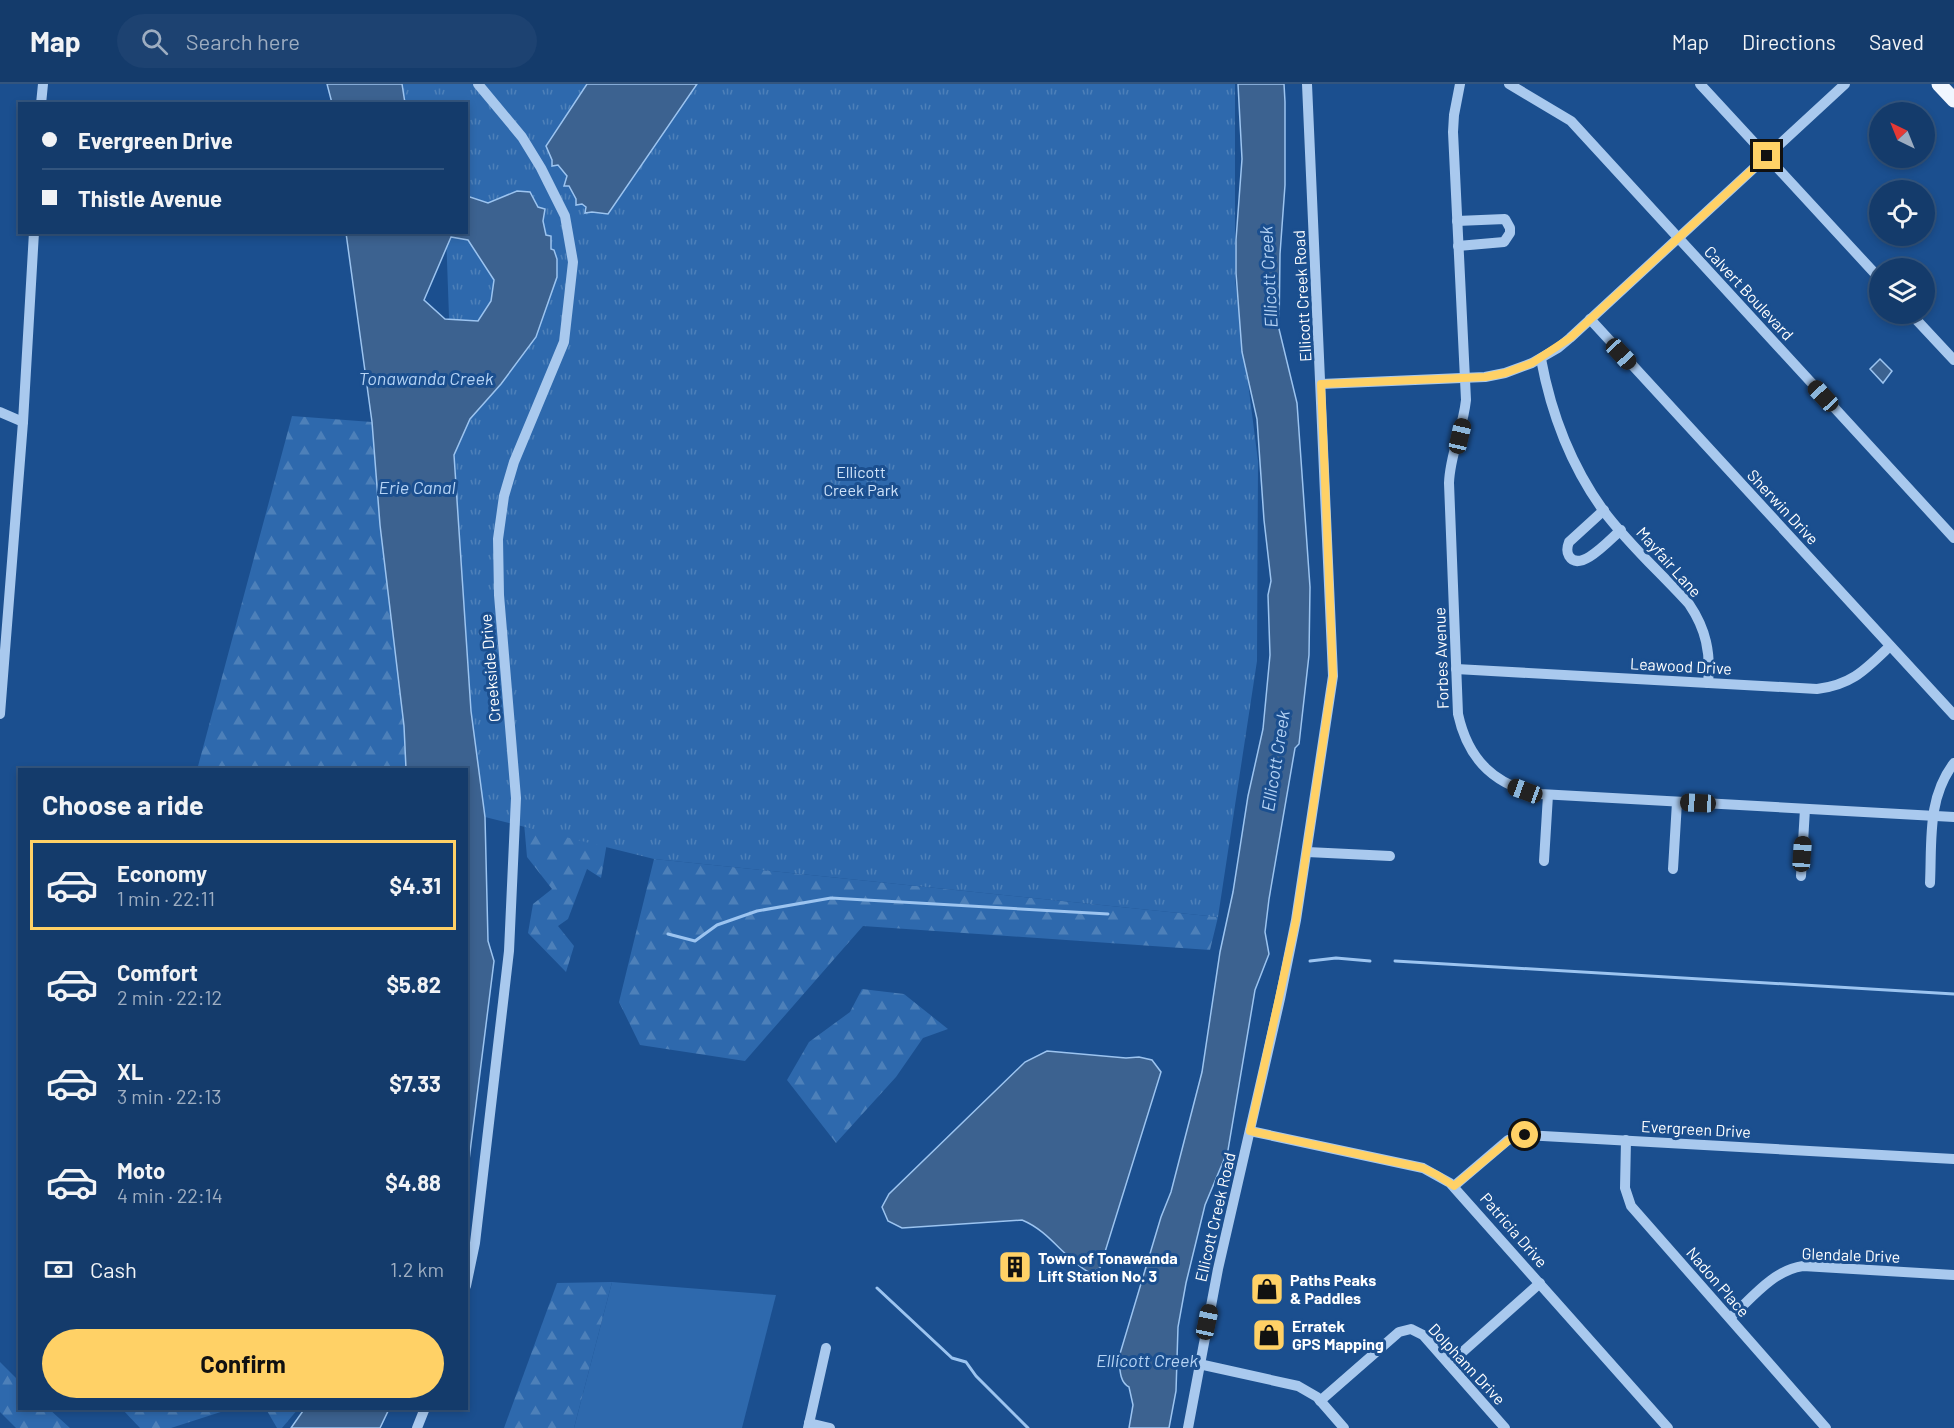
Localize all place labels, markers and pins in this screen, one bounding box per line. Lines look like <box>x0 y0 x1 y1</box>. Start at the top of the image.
place label: Town of Tonawanda Lift Station No. 3 <box>1038 1248 1178 1285</box>
building icon: Town of Tonawanda Lift Station No. 3 <box>997 1249 1033 1285</box>
place label: Paths Peaks & Paddles <box>1290 1270 1376 1307</box>
shop icon: Paths Peaks & Paddles <box>1249 1271 1285 1307</box>
place label: Erratek GPS Mapping <box>1292 1316 1384 1353</box>
shop icon: Erratek GPS Mapping <box>1251 1317 1287 1353</box>

